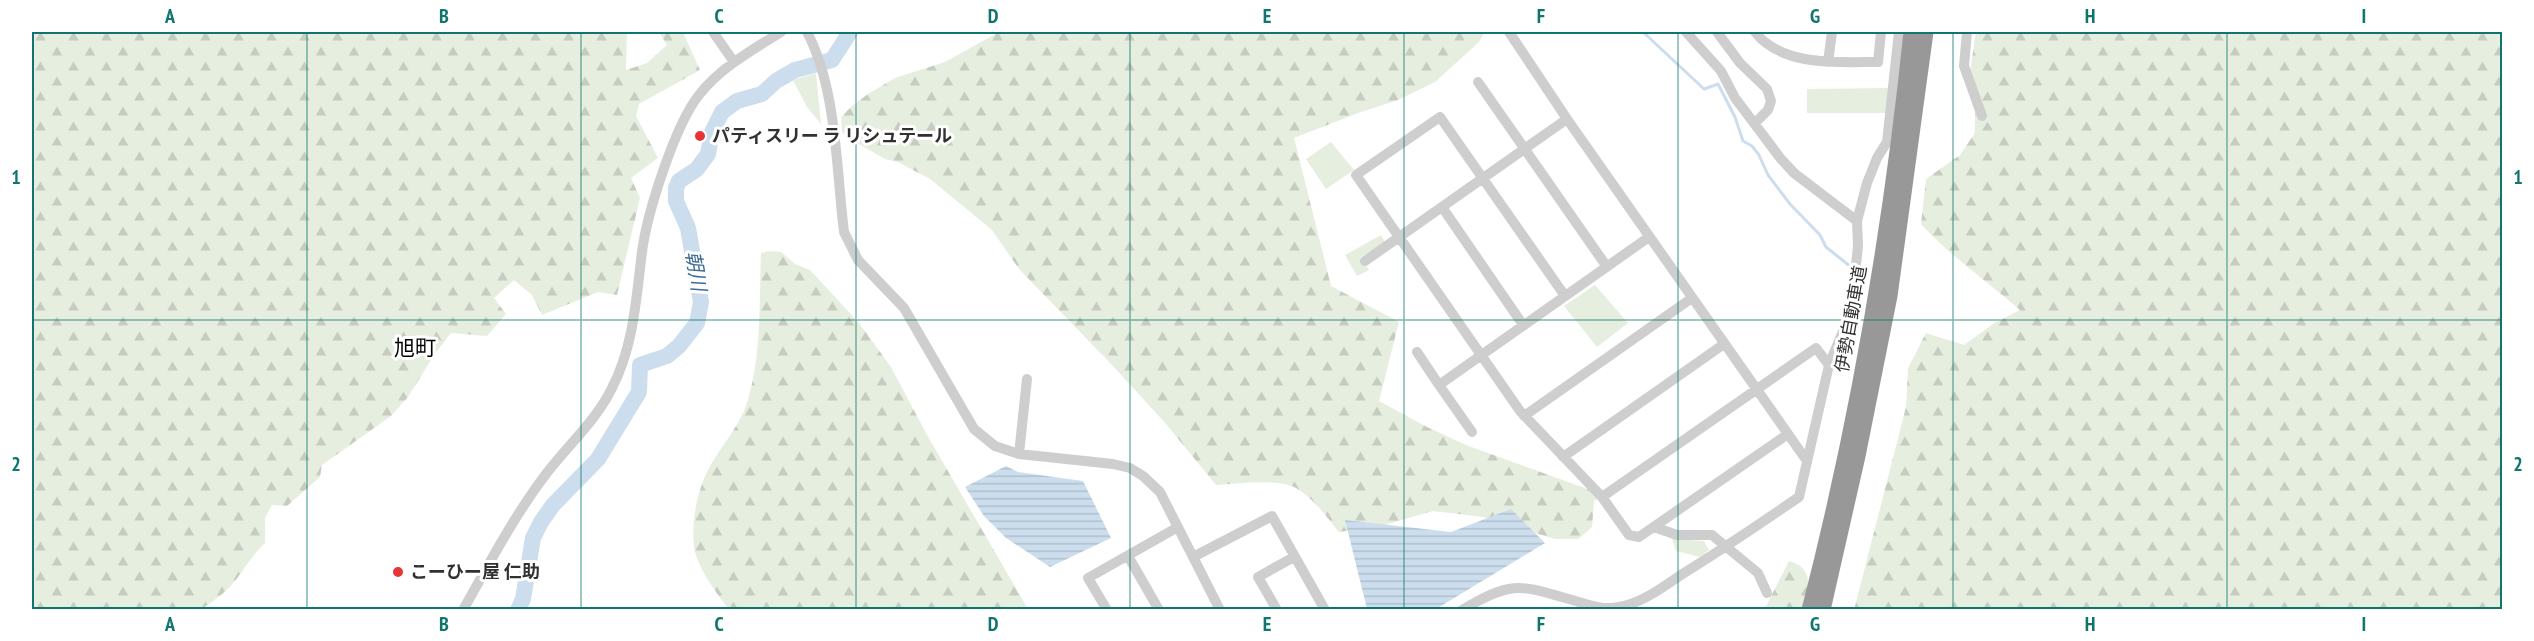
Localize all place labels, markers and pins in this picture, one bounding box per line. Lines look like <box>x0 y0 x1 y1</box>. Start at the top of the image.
place label: パティスリー ラ リシュテール <box>712 124 952 147</box>
marker: パティスリー ラ リシュテール <box>693 129 707 143</box>
place label: こーひー屋 仁助 <box>410 560 540 583</box>
marker: こーひー屋 仁助 <box>391 565 405 579</box>

